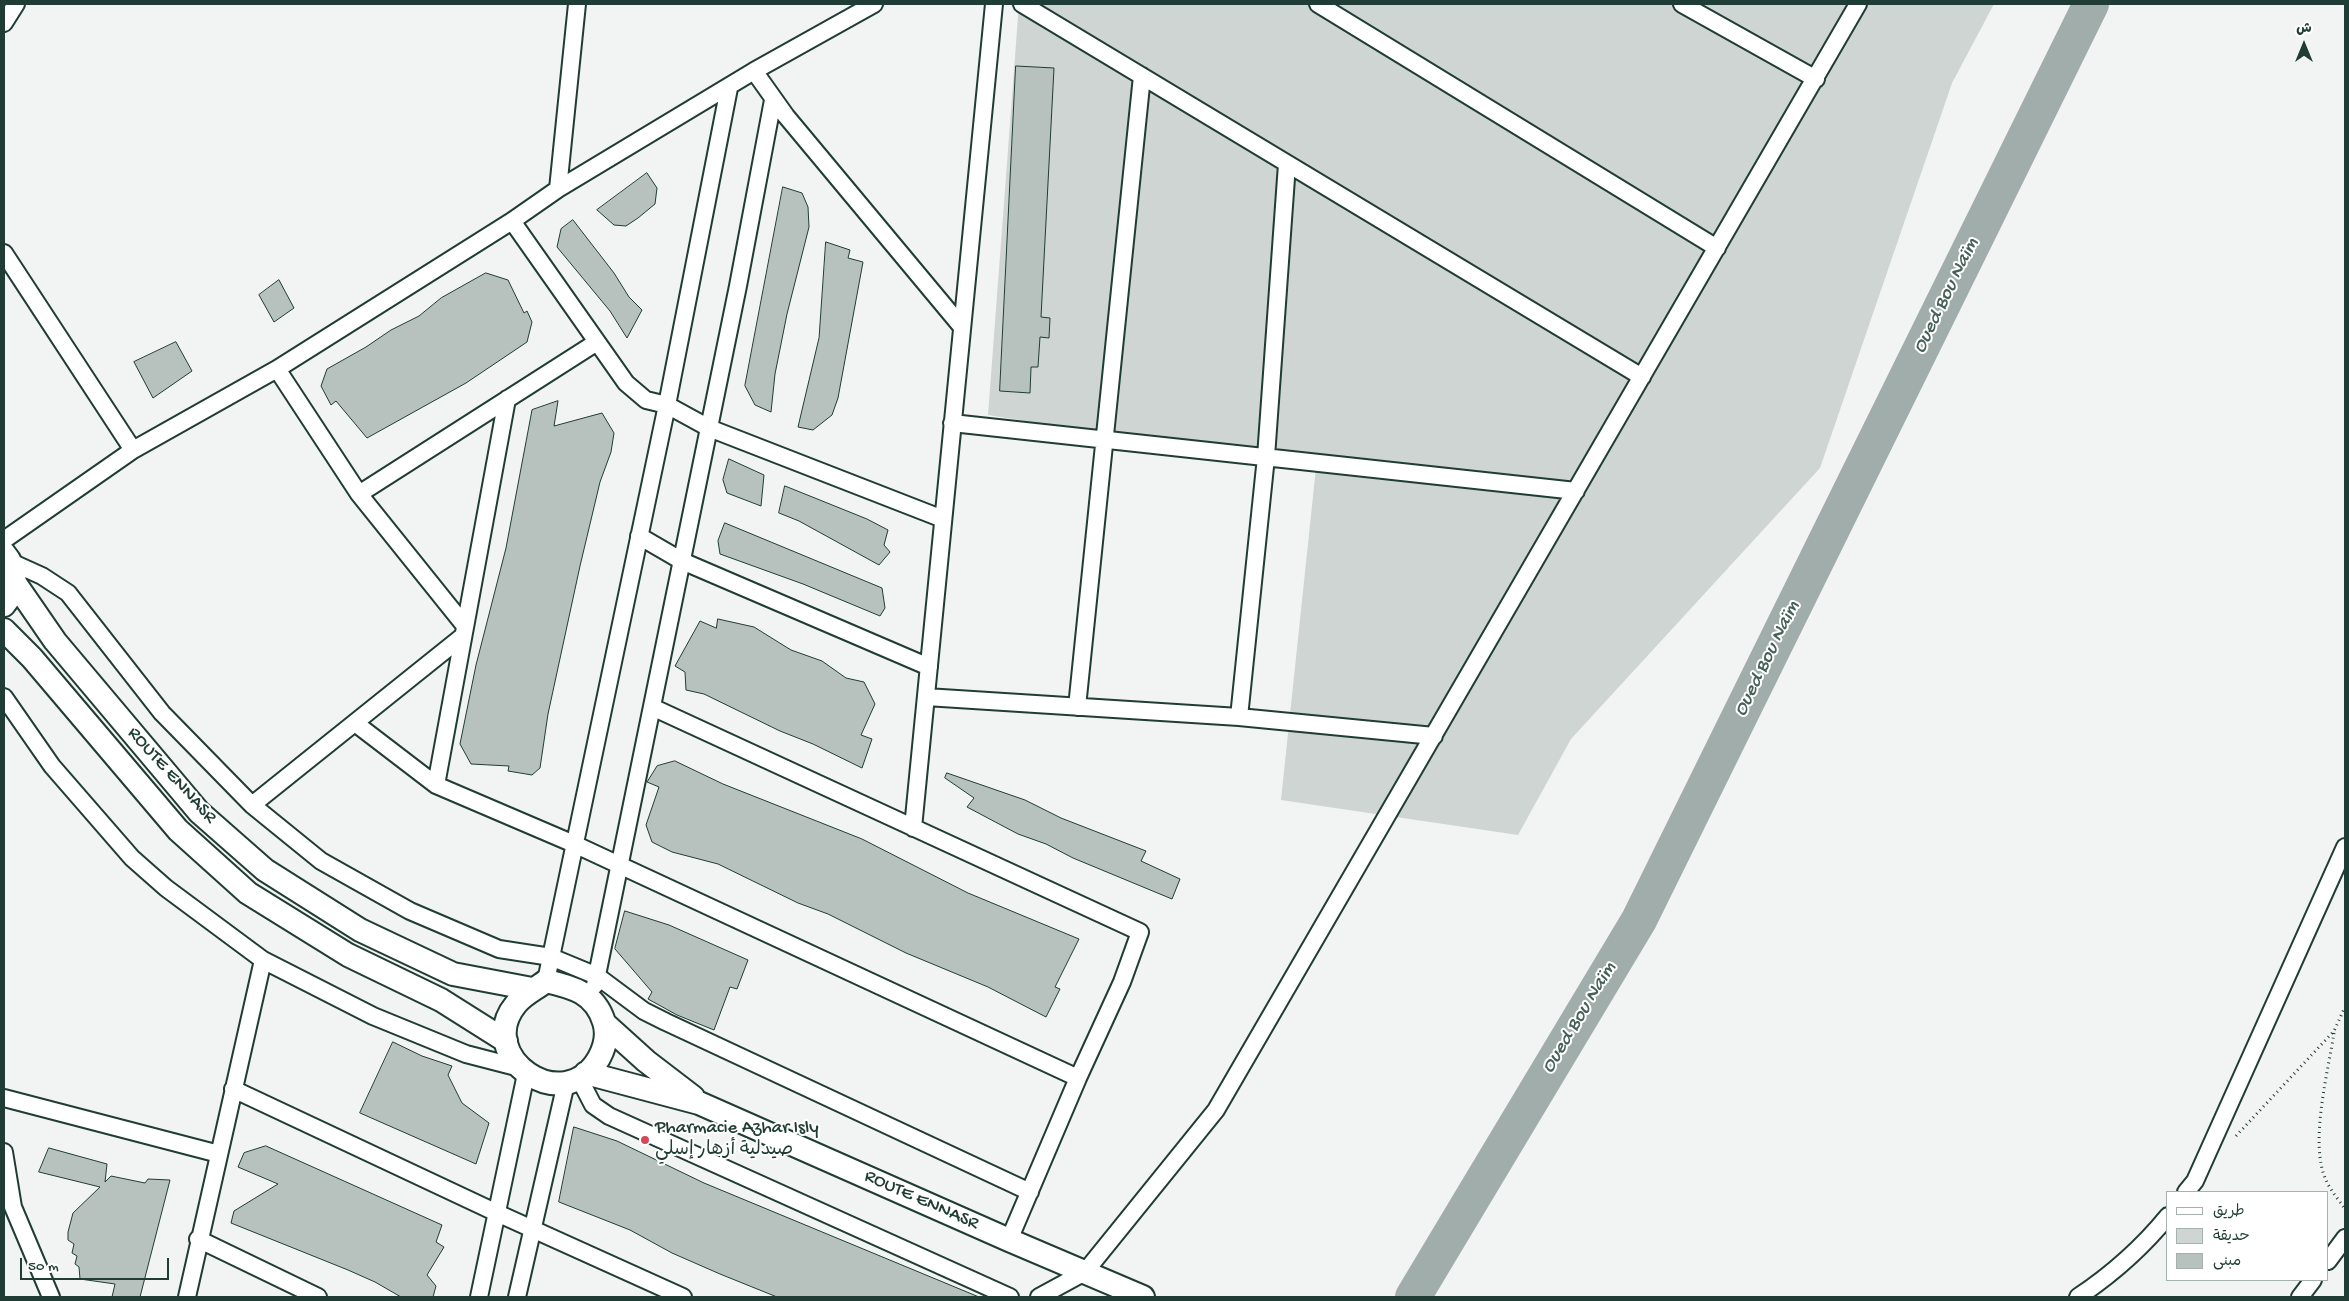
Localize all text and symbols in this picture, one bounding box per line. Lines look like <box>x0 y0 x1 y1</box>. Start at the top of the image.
north arrow <box>2279 20 2329 70</box>
text: ش <box>2296 21 2312 38</box>
water label: Oued Bou Naïm <box>1909 234 1985 358</box>
water label: Oued Bou Naïm <box>1730 597 1806 721</box>
street label: ROUTE ENNASR <box>122 723 220 829</box>
water label: Oued Bou Naïm <box>1537 958 1623 1078</box>
place label: Pharmacie Azhar Isly صيدلية أزهار إسلي <box>655 1118 819 1162</box>
marker: Pharmacie Azhar Isly صيدلية أزهار إسلي <box>639 1134 651 1146</box>
street label: ROUTE ENNASR <box>860 1166 982 1236</box>
legend <box>2166 1191 2329 1281</box>
text: طريق <box>2213 1203 2245 1221</box>
text: حديقة <box>2213 1228 2250 1246</box>
scale bar <box>22 1248 171 1280</box>
text: مبنى <box>2213 1253 2241 1271</box>
text: 50 m <box>28 1258 59 1276</box>

